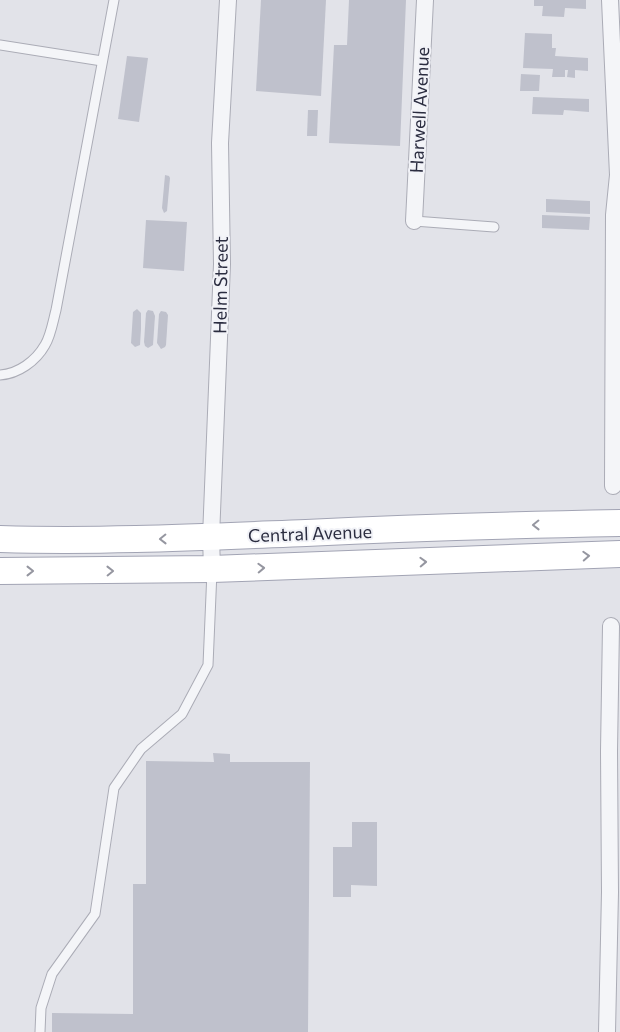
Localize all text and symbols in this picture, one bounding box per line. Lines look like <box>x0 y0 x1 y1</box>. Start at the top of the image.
street label: Harwell Avenue <box>405 46 433 174</box>
street label: Helm Street <box>208 236 232 334</box>
one-way arrow <box>532 519 540 530</box>
street label: Central Avenue <box>248 520 372 546</box>
one-way arrow <box>158 534 166 544</box>
one-way arrow <box>582 550 590 561</box>
one-way arrow <box>419 557 427 568</box>
one-way arrow <box>257 562 265 573</box>
one-way arrow <box>27 566 35 576</box>
one-way arrow <box>106 566 114 576</box>

